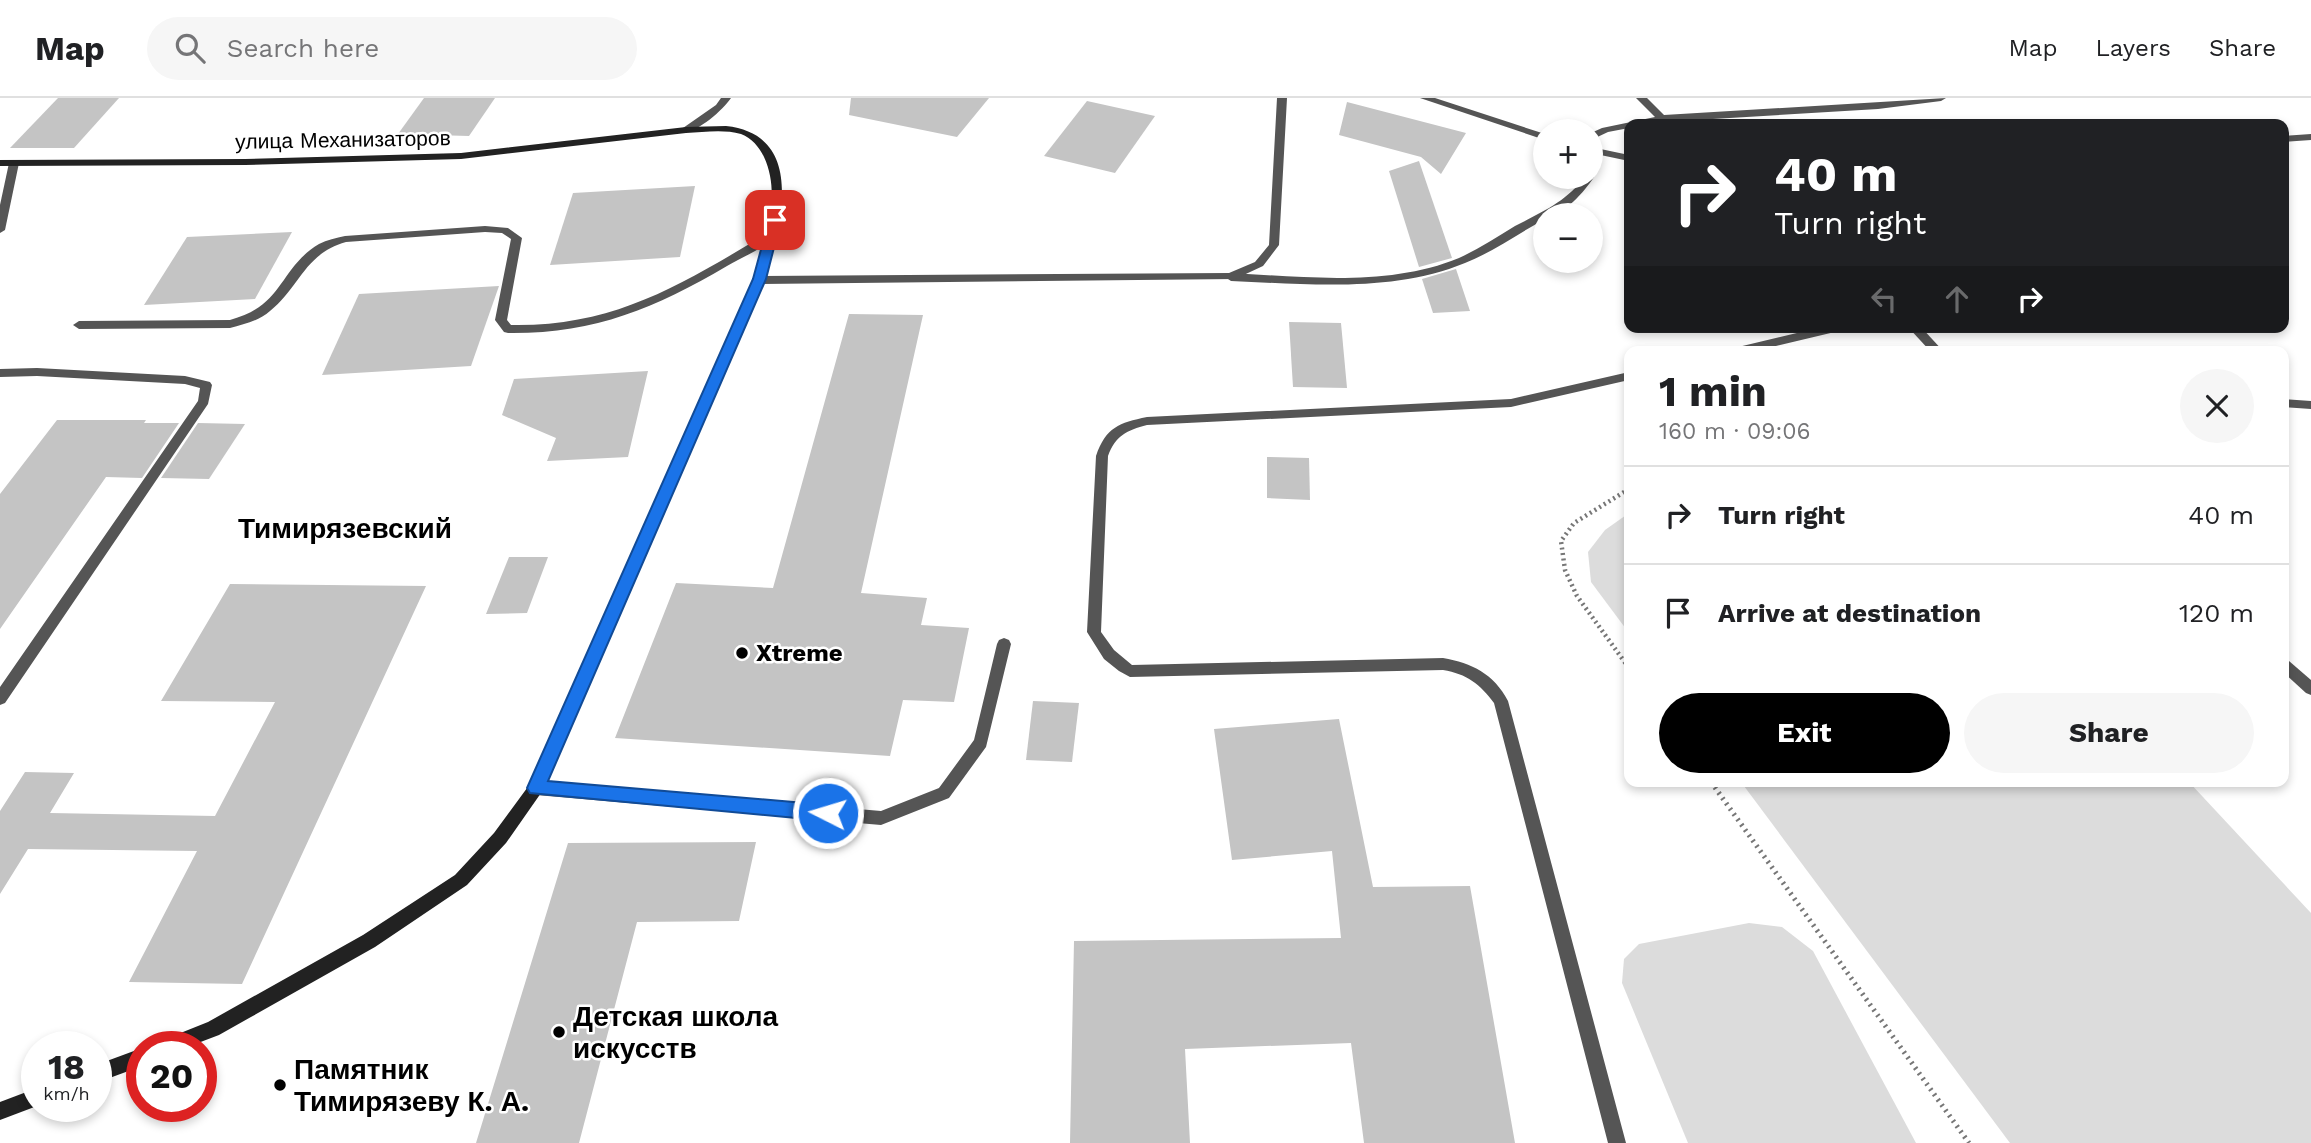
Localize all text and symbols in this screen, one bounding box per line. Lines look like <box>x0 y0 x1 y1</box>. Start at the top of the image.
search box <box>147 17 637 80</box>
text: Map <box>35 29 105 68</box>
icon: search <box>171 29 209 67</box>
text: Search here <box>227 33 379 63</box>
text: Map <box>2009 34 2057 62</box>
text: Layers <box>2095 34 2171 62</box>
text: Share <box>2209 34 2276 62</box>
map controls <box>1533 119 1603 273</box>
button: + <box>1533 119 1603 189</box>
street label: улица Механизаторов <box>235 125 451 154</box>
text: 40 m <box>1774 145 1897 203</box>
icon: right <box>1659 147 1750 238</box>
pin <box>745 190 805 250</box>
icon: arrive <box>756 201 794 239</box>
button: − <box>1533 203 1603 273</box>
text: Turn right <box>1774 204 1926 242</box>
icon: left <box>1865 280 1903 318</box>
icon: ahead <box>1938 280 1976 318</box>
icon: right <box>2011 280 2049 318</box>
text: 1 min <box>1659 367 1767 416</box>
button: close <box>2180 369 2254 443</box>
text: 160 m · 09:06 <box>1659 418 1811 445</box>
icon: right <box>1659 496 1697 534</box>
text: Turn right <box>1718 500 1845 530</box>
text: 40 m <box>2188 500 2254 530</box>
district label: Тимирязевский <box>238 512 452 545</box>
icon: arrive <box>1659 594 1697 632</box>
text: Arrive at destination <box>1718 598 1981 628</box>
text: 120 m <box>2179 598 2254 628</box>
place label: Xtreme <box>756 639 843 667</box>
marker: Xtreme <box>734 645 750 661</box>
button: Exit <box>1659 693 1950 773</box>
button: Share <box>1964 693 2254 773</box>
position arrow <box>791 776 865 850</box>
place label: Детская школа искусств <box>573 1000 779 1065</box>
marker: Детская школа искусств <box>551 1024 567 1040</box>
speed limit sign: 20 <box>126 1031 217 1122</box>
text: 18 <box>48 1046 85 1088</box>
place label: Памятник Тимирязеву К. А. <box>294 1053 529 1118</box>
marker: Памятник Тимирязеву К. А. <box>272 1077 288 1093</box>
text: km/h <box>43 1083 90 1104</box>

